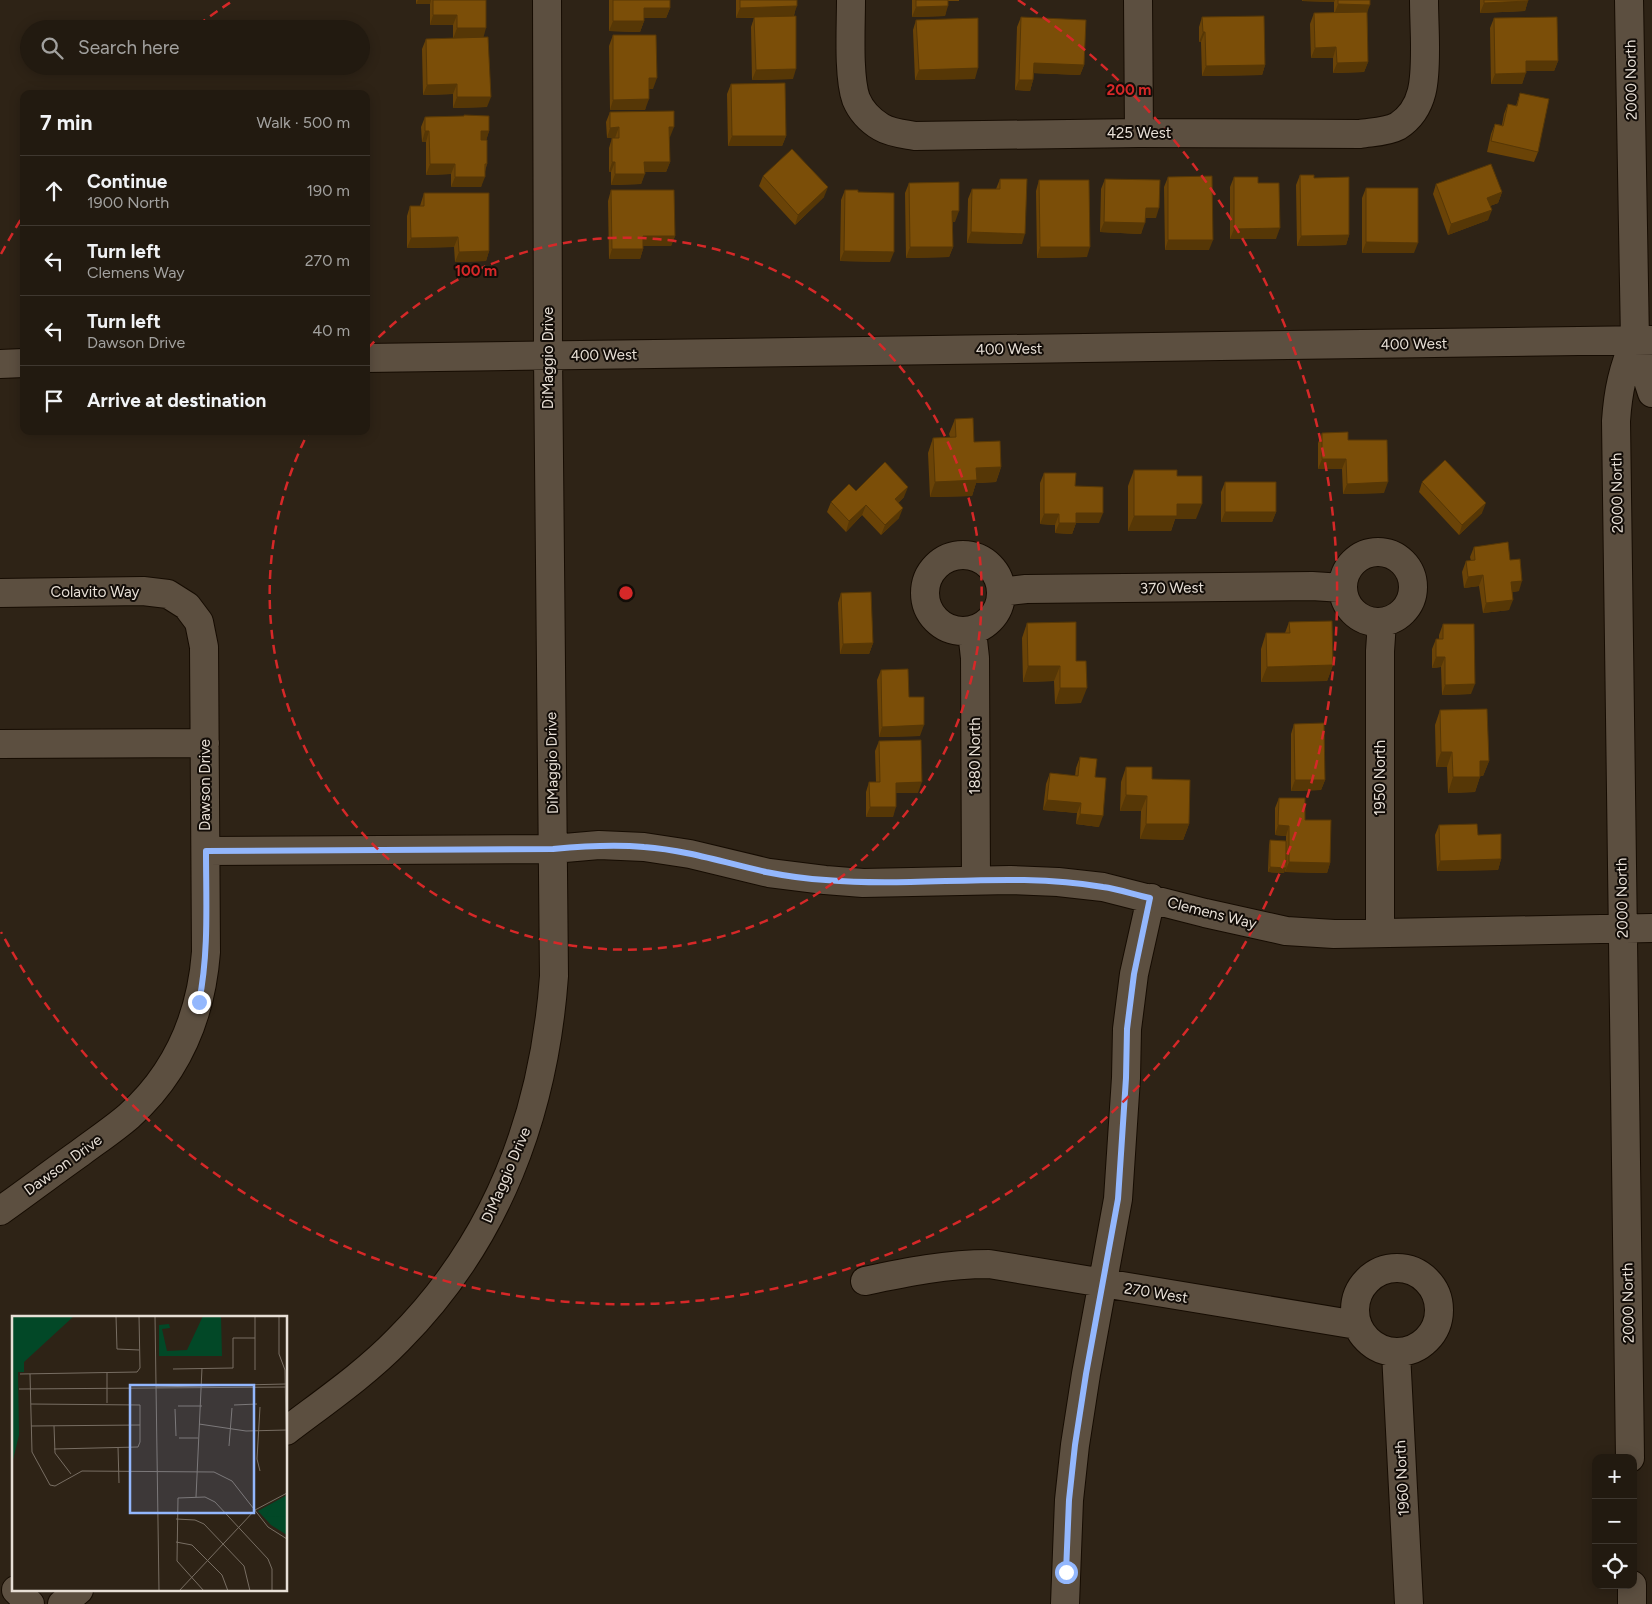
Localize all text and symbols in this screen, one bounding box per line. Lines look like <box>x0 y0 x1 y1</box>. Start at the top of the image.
search box <box>20 20 370 75</box>
icon: search <box>38 34 66 62</box>
text: Search here <box>78 36 180 59</box>
street label: 2000 North <box>1621 40 1641 120</box>
text: 200 m <box>1107 81 1151 99</box>
text: 7 min <box>40 110 92 135</box>
text: Walk · 500 m <box>257 113 350 132</box>
street label: 425 West <box>1107 124 1172 142</box>
text: Continue <box>87 170 167 193</box>
icon: ahead <box>40 177 68 205</box>
text: 190 m <box>307 181 350 200</box>
text: 1900 North <box>87 193 169 212</box>
text: Turn left <box>87 240 161 263</box>
icon: left <box>40 247 68 275</box>
text: 270 m <box>305 251 350 270</box>
text: 100 m <box>455 262 497 280</box>
text: Clemens Way <box>87 263 185 282</box>
street label: DiMaggio Drive <box>539 307 557 409</box>
text: Turn left <box>87 310 161 333</box>
icon: left <box>40 317 68 345</box>
text: 40 m <box>312 321 350 340</box>
text: Dawson Drive <box>87 333 185 352</box>
street label: 400 West <box>1380 334 1448 354</box>
street label: 400 West <box>975 339 1043 359</box>
street label: 400 West <box>570 345 638 365</box>
icon: arrive <box>40 387 68 415</box>
text: Arrive at destination <box>87 389 266 412</box>
street label: 2000 North <box>1607 453 1627 533</box>
street label: 370 West <box>1140 578 1205 598</box>
street label: Colavito Way <box>51 583 140 601</box>
centre of rings <box>617 584 635 602</box>
street label: DiMaggio Drive <box>542 712 562 814</box>
street label: 1880 North <box>966 717 984 795</box>
street label: Dawson Drive <box>196 739 214 831</box>
street label: 1950 North <box>1371 740 1389 816</box>
street label: 2000 North <box>1612 858 1632 938</box>
street label: Clemens Way <box>1165 893 1259 933</box>
route end <box>188 991 211 1014</box>
street label: DiMaggio Drive <box>478 1124 534 1226</box>
street label: Dawson Drive <box>20 1131 106 1199</box>
street label: 2000 North <box>1618 1263 1638 1343</box>
street label: 270 West <box>1123 1279 1190 1307</box>
inset map <box>12 1316 288 1592</box>
street label: 1960 North <box>1391 1440 1413 1516</box>
map controls <box>1592 1454 1637 1589</box>
button: + <box>1592 1454 1637 1499</box>
button: − <box>1592 1499 1637 1544</box>
button: locate <box>1592 1544 1637 1589</box>
route start <box>1055 1561 1078 1584</box>

